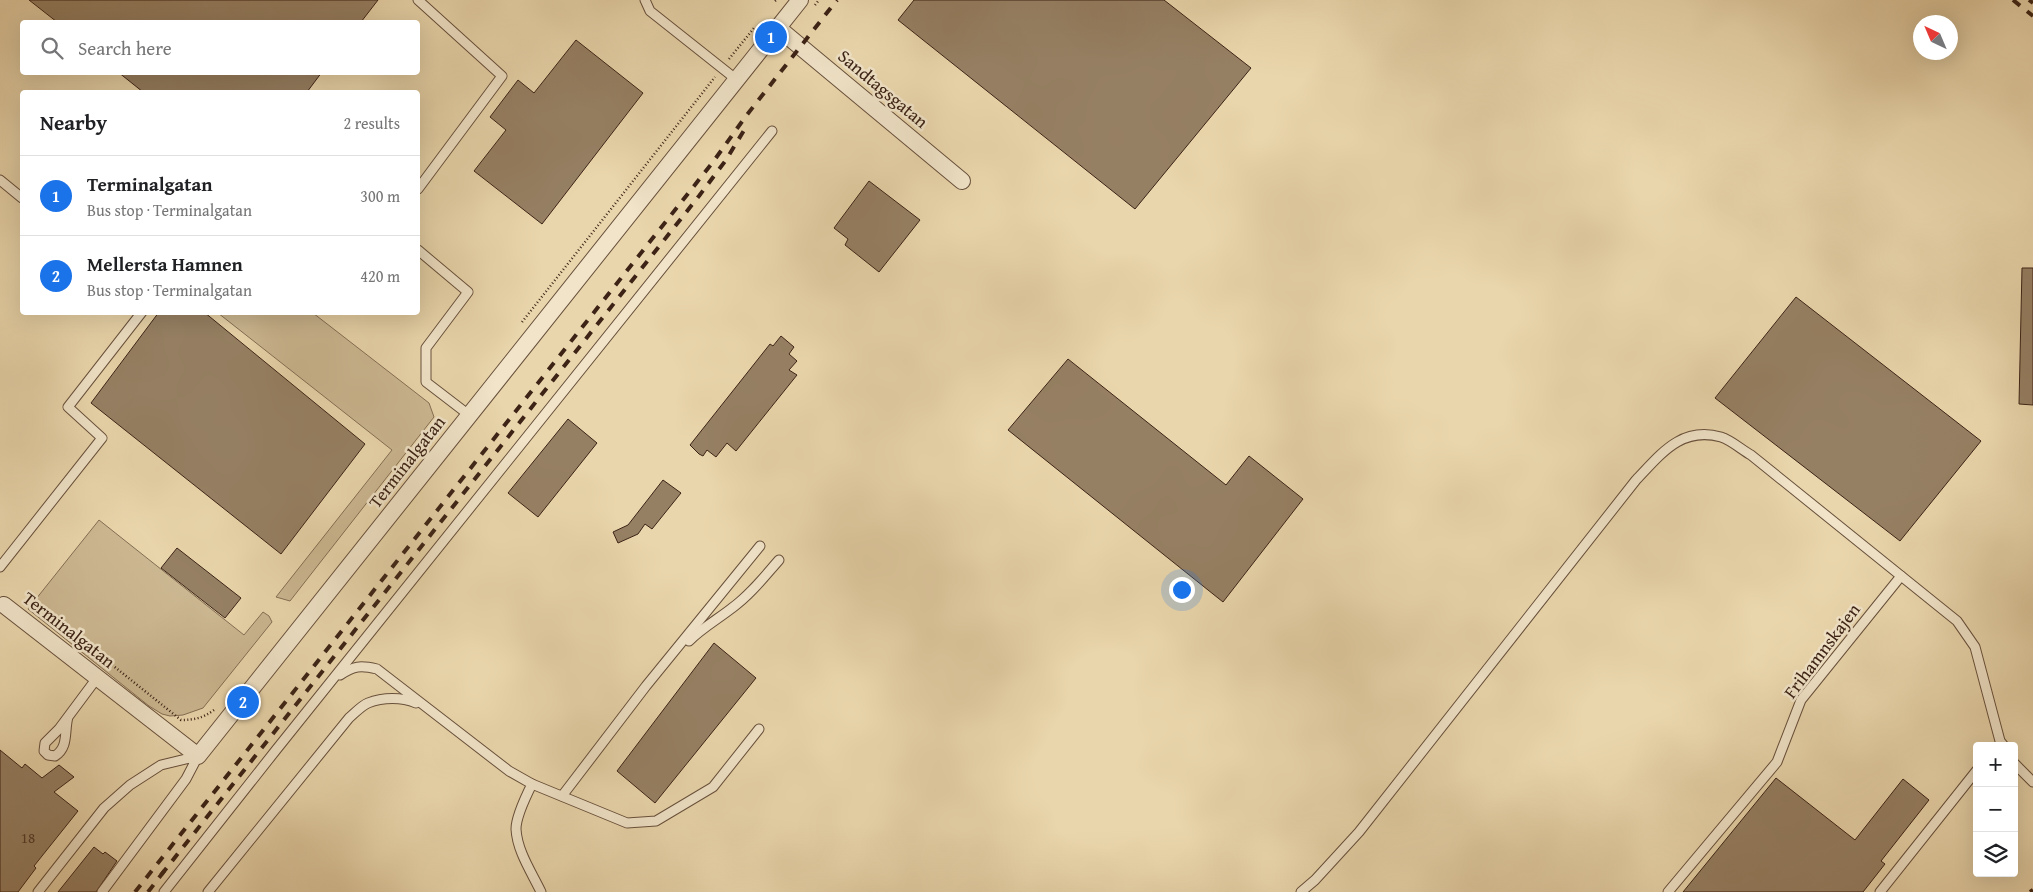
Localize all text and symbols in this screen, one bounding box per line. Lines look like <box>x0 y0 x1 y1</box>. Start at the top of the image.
north arrow <box>1913 15 1958 60</box>
pin: 1 <box>755 18 787 56</box>
search box <box>20 20 420 75</box>
icon: search <box>38 34 66 62</box>
text: Search here <box>78 34 172 62</box>
street label: Sandtagsgatan <box>832 43 934 134</box>
text: Nearby <box>40 107 107 138</box>
text: 2 results <box>343 111 400 135</box>
text: Terminalgatan <box>87 170 212 198</box>
text: 1 <box>52 184 60 208</box>
text: 300 m <box>360 184 400 208</box>
text: Bus stop · Terminalgatan <box>87 198 252 222</box>
text: Mellersta Hamnen <box>87 250 243 278</box>
text: 2 <box>52 264 60 288</box>
text: 420 m <box>360 264 400 288</box>
text: Bus stop · Terminalgatan <box>87 278 252 302</box>
street label: Terminalgatan <box>362 410 451 514</box>
your location <box>1169 577 1195 603</box>
street label: Terminalgatan <box>17 585 121 674</box>
street label: Frihamnskajen <box>1777 598 1866 704</box>
pin: 2 <box>227 683 259 721</box>
map controls <box>1973 742 2018 877</box>
button: + <box>1973 742 2018 787</box>
button: − <box>1973 787 2018 832</box>
house number: 18 <box>21 827 35 848</box>
button: layers <box>1973 832 2018 877</box>

